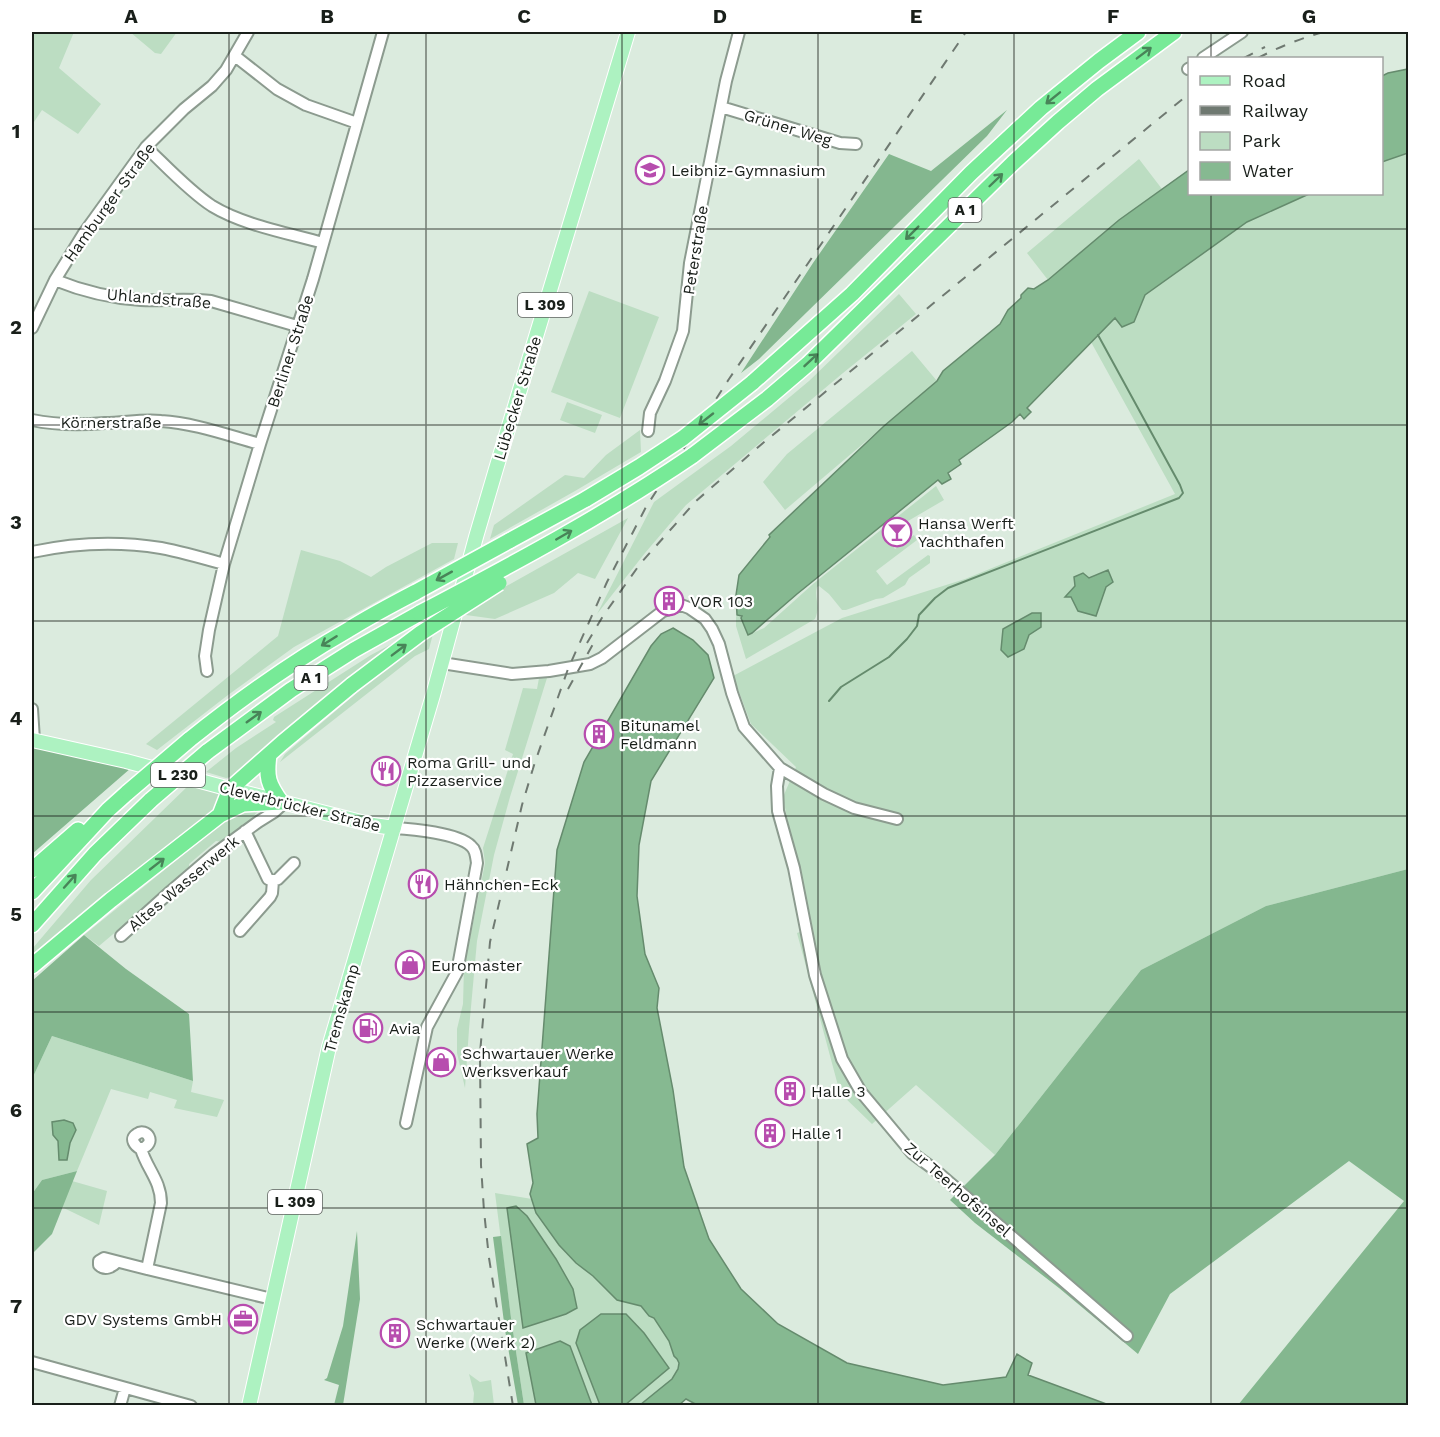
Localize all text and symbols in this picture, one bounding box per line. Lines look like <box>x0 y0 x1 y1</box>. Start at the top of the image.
text: A <box>124 4 138 28</box>
text: B <box>320 4 334 28</box>
text: C <box>517 4 531 28</box>
text: D <box>713 4 727 28</box>
text: E <box>910 4 922 28</box>
text: F <box>1107 4 1119 28</box>
text: G <box>1302 4 1316 28</box>
one-way arrow <box>1135 47 1151 60</box>
legend <box>1188 57 1383 195</box>
text: Road <box>1242 70 1286 91</box>
one-way arrow <box>1046 91 1061 105</box>
text: Railway <box>1242 100 1309 121</box>
street label: Grüner Weg <box>742 105 835 150</box>
text: 1 <box>12 119 20 143</box>
text: Park <box>1242 130 1281 151</box>
street label: Hamburger Straße <box>60 139 159 266</box>
school or university icon: Leibniz-Gymnasium <box>634 154 666 186</box>
text: Water <box>1242 160 1294 181</box>
place label: Leibniz-Gymnasium <box>671 161 826 180</box>
one-way arrow <box>988 173 1003 187</box>
road number: A 1 <box>948 198 982 222</box>
street label: Peterstraße <box>679 204 712 296</box>
one-way arrow <box>905 225 920 240</box>
street label: Uhlandstraße <box>106 284 212 313</box>
street label: Berliner Straße <box>263 292 318 410</box>
road number: L 309 <box>518 293 572 317</box>
text: 2 <box>10 315 22 339</box>
street label: Lübecker Straße <box>490 334 545 462</box>
one-way arrow <box>803 354 818 368</box>
street label: Körnerstraße <box>61 413 161 432</box>
one-way arrow <box>699 413 715 426</box>
text: 3 <box>10 510 22 534</box>
place label: Hansa Werft Yachthafen <box>918 514 1014 551</box>
bar icon: Hansa Werft Yachthafen <box>881 516 913 548</box>
one-way arrow <box>555 529 572 541</box>
one-way arrow <box>436 570 453 582</box>
building icon: VOR 103 <box>653 585 685 617</box>
place label: VOR 103 <box>690 592 753 611</box>
one-way arrow <box>321 636 338 648</box>
one-way arrow <box>391 644 407 657</box>
road number: A 1 <box>294 666 328 690</box>
text: 4 <box>10 706 23 730</box>
one-way arrow <box>245 710 261 723</box>
place label: Bitunamel Feldmann <box>620 716 700 753</box>
building icon: Bitunamel Feldmann <box>583 718 615 750</box>
place label: Roma Grill- und Pizzaservice <box>407 753 531 790</box>
restaurant icon: Roma Grill- und Pizzaservice <box>370 755 402 787</box>
road number: L 230 <box>151 763 205 787</box>
street label: Cleverbrücker Straße <box>217 777 382 836</box>
street label: Altes Wasserwerk <box>124 831 243 935</box>
one-way arrow <box>149 857 165 870</box>
restaurant icon: Hähnchen-Eck <box>407 868 439 900</box>
one-way arrow <box>63 874 77 889</box>
place label: Hähnchen-Eck <box>444 875 559 894</box>
text: 5 <box>10 902 22 926</box>
shop icon: Euromaster <box>394 949 426 981</box>
place label: Euromaster <box>431 956 522 975</box>
street label: Tremskamp <box>320 962 363 1054</box>
fuel station icon: Avia <box>352 1012 384 1044</box>
place label: Avia <box>389 1019 421 1038</box>
place label: Schwartauer Werke Werksverkauf <box>462 1044 614 1081</box>
shop icon: Schwartauer Werke Werksverkauf <box>425 1046 457 1078</box>
building icon: Halle 3 <box>774 1075 806 1107</box>
place label: Halle 3 <box>811 1082 866 1101</box>
text: 6 <box>10 1098 22 1122</box>
building icon: Halle 1 <box>754 1117 786 1149</box>
place label: Halle 1 <box>791 1124 842 1143</box>
street label: Zur Teerhofsinsel <box>901 1138 1015 1241</box>
road number: L 309 <box>268 1190 322 1214</box>
text: 7 <box>10 1294 22 1318</box>
office icon: GDV Systems GmbH <box>227 1303 259 1335</box>
place label: GDV Systems GmbH <box>64 1310 222 1329</box>
place label: Schwartauer Werke (Werk 2) <box>416 1315 535 1352</box>
building icon: Schwartauer Werke (Werk 2) <box>379 1317 411 1349</box>

